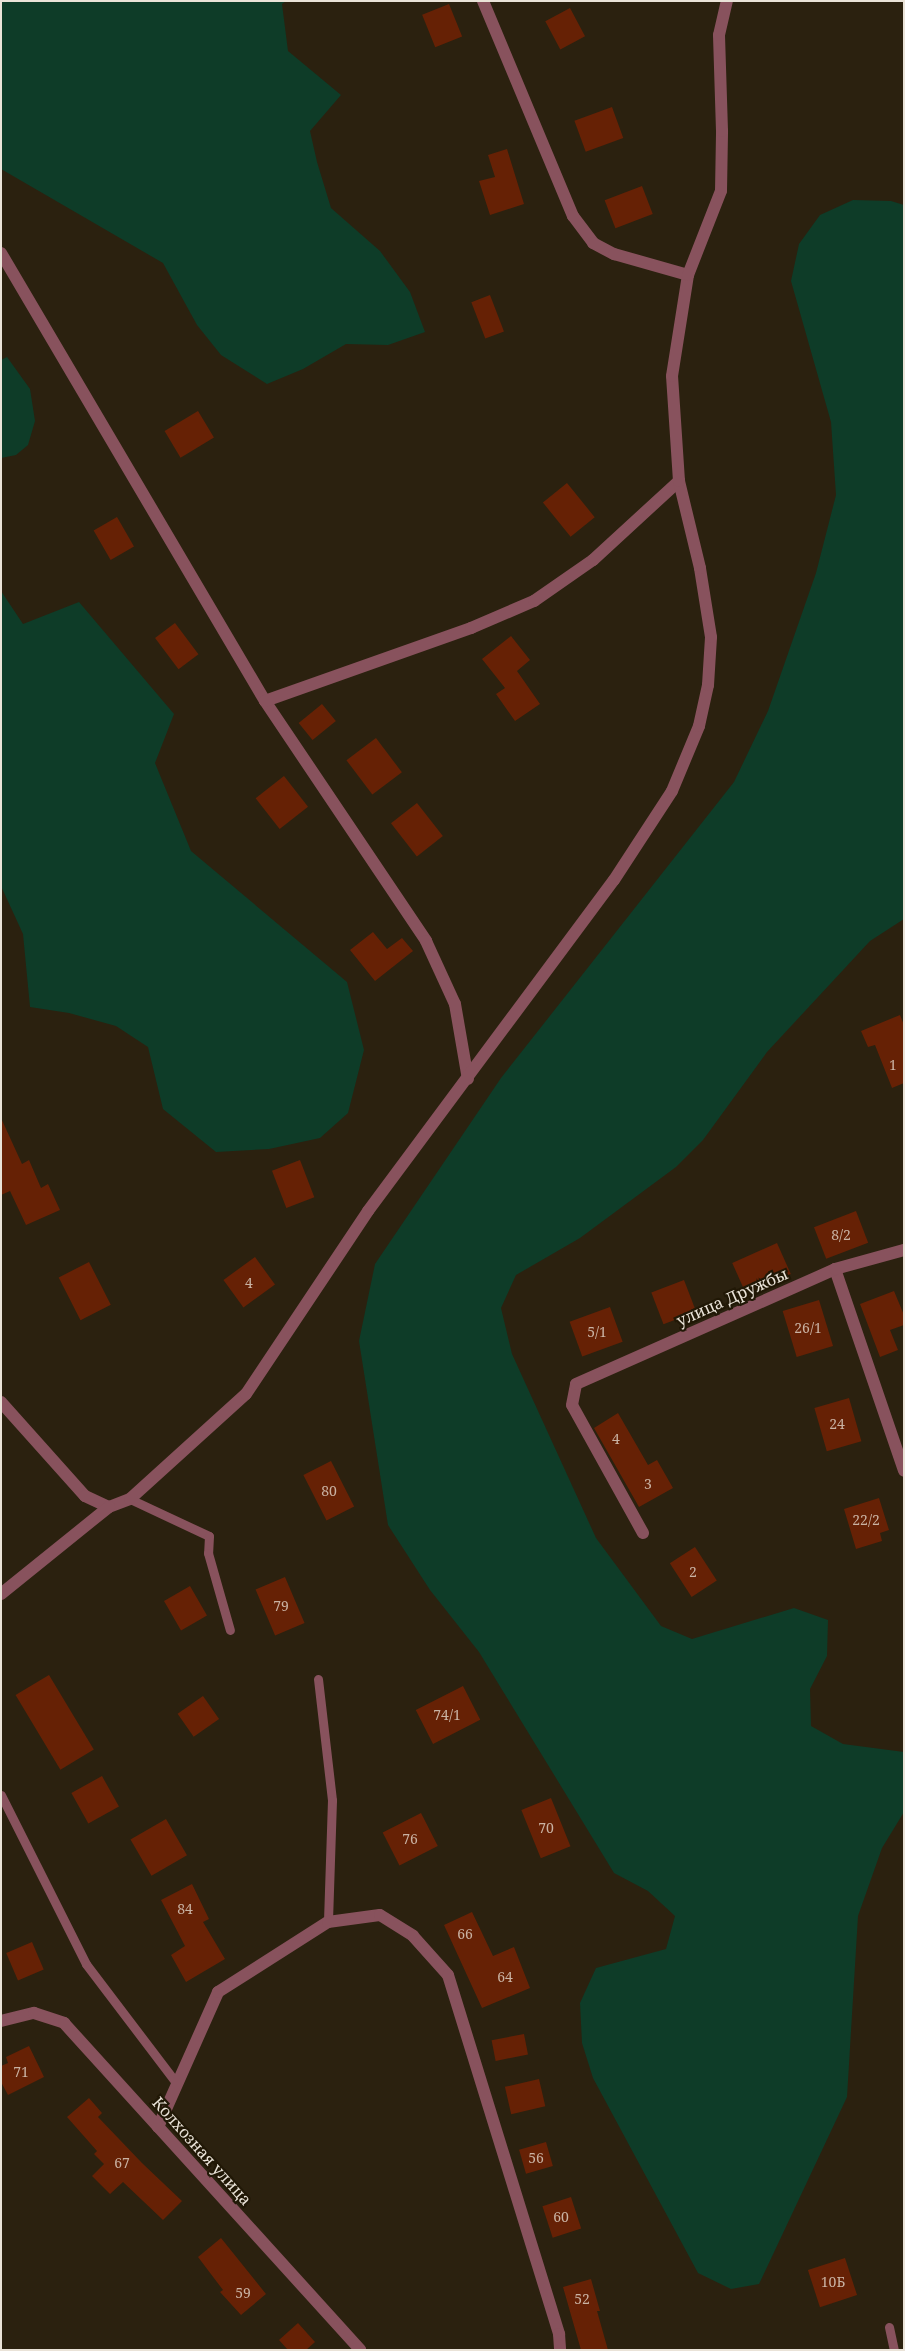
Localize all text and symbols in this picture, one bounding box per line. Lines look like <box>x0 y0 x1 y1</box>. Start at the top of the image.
house number: 1 <box>889 1057 897 1073</box>
house number: 8/2 <box>831 1227 851 1243</box>
street label: улица Дружбы <box>673 1264 791 1330</box>
house number: 4 <box>245 1275 253 1291</box>
house number: 26/1 <box>794 1320 822 1336</box>
house number: 5/1 <box>587 1324 607 1340</box>
house number: 24 <box>829 1416 845 1432</box>
house number: 4 <box>612 1431 620 1447</box>
house number: 3 <box>644 1476 652 1492</box>
house number: 80 <box>321 1483 337 1499</box>
house number: 22/2 <box>852 1512 880 1528</box>
house number: 2 <box>689 1564 697 1580</box>
house number: 79 <box>273 1598 289 1614</box>
house number: 74/1 <box>433 1707 461 1723</box>
house number: 70 <box>538 1820 554 1836</box>
house number: 76 <box>402 1831 418 1847</box>
house number: 84 <box>177 1901 193 1917</box>
house number: 66 <box>457 1926 473 1942</box>
house number: 64 <box>497 1969 513 1985</box>
house number: 71 <box>13 2064 29 2080</box>
street label: Колхозная улица <box>148 2093 256 2209</box>
house number: 56 <box>528 2150 544 2166</box>
house number: 67 <box>114 2155 130 2171</box>
house number: 60 <box>553 2209 569 2225</box>
house number: 10Б <box>821 2274 845 2290</box>
house number: 59 <box>235 2285 251 2301</box>
house number: 52 <box>574 2291 590 2307</box>

